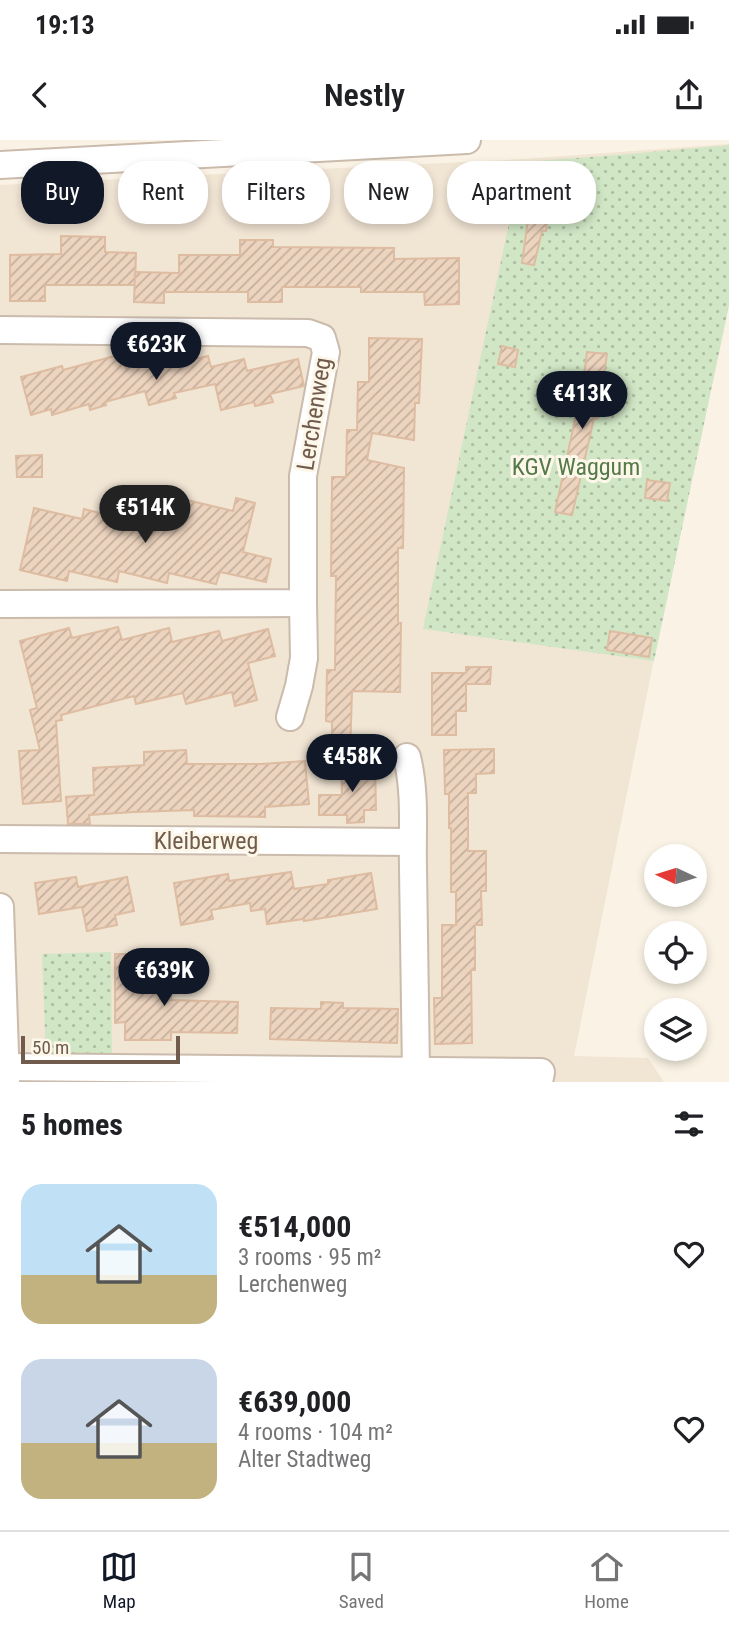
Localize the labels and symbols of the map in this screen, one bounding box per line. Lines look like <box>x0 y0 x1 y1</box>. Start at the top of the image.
pin: €623K <box>107 322 205 382</box>
street label: Lerchenweg <box>291 356 337 472</box>
pin: €413K <box>533 372 631 431</box>
park label: KGV Waggum <box>512 453 640 481</box>
pin: €514K <box>96 486 194 545</box>
pin: €458K <box>303 734 401 794</box>
street label: Kleiberweg <box>154 827 258 855</box>
north arrow <box>644 844 707 906</box>
pin: €639K <box>115 948 213 1008</box>
scale bar <box>21 1033 180 1065</box>

